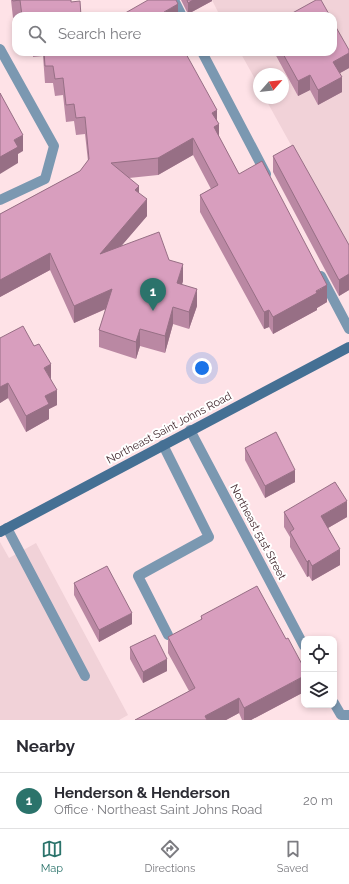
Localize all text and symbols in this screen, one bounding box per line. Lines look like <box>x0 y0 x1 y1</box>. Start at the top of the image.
search box <box>12 12 337 56</box>
icon: search <box>26 23 48 45</box>
text: Search here <box>58 25 141 43</box>
north arrow <box>253 68 289 104</box>
pin: 1 <box>140 278 166 311</box>
your location <box>192 358 212 378</box>
street label: Northeast Saint Johns Road <box>104 389 234 467</box>
street label: Northeast 51st Street <box>227 482 289 582</box>
map controls <box>301 636 337 708</box>
button: locate <box>301 636 337 672</box>
button: layers <box>301 672 337 708</box>
text: Nearby <box>16 736 75 756</box>
text: Henderson & Henderson <box>54 784 230 802</box>
text: 1 <box>26 793 32 808</box>
text: 20 m <box>303 793 333 808</box>
text: Office · Northeast Saint Johns Road <box>54 802 262 817</box>
tab: Map <box>41 838 63 875</box>
tab: Directions <box>145 838 195 875</box>
tab: Saved <box>277 838 308 875</box>

